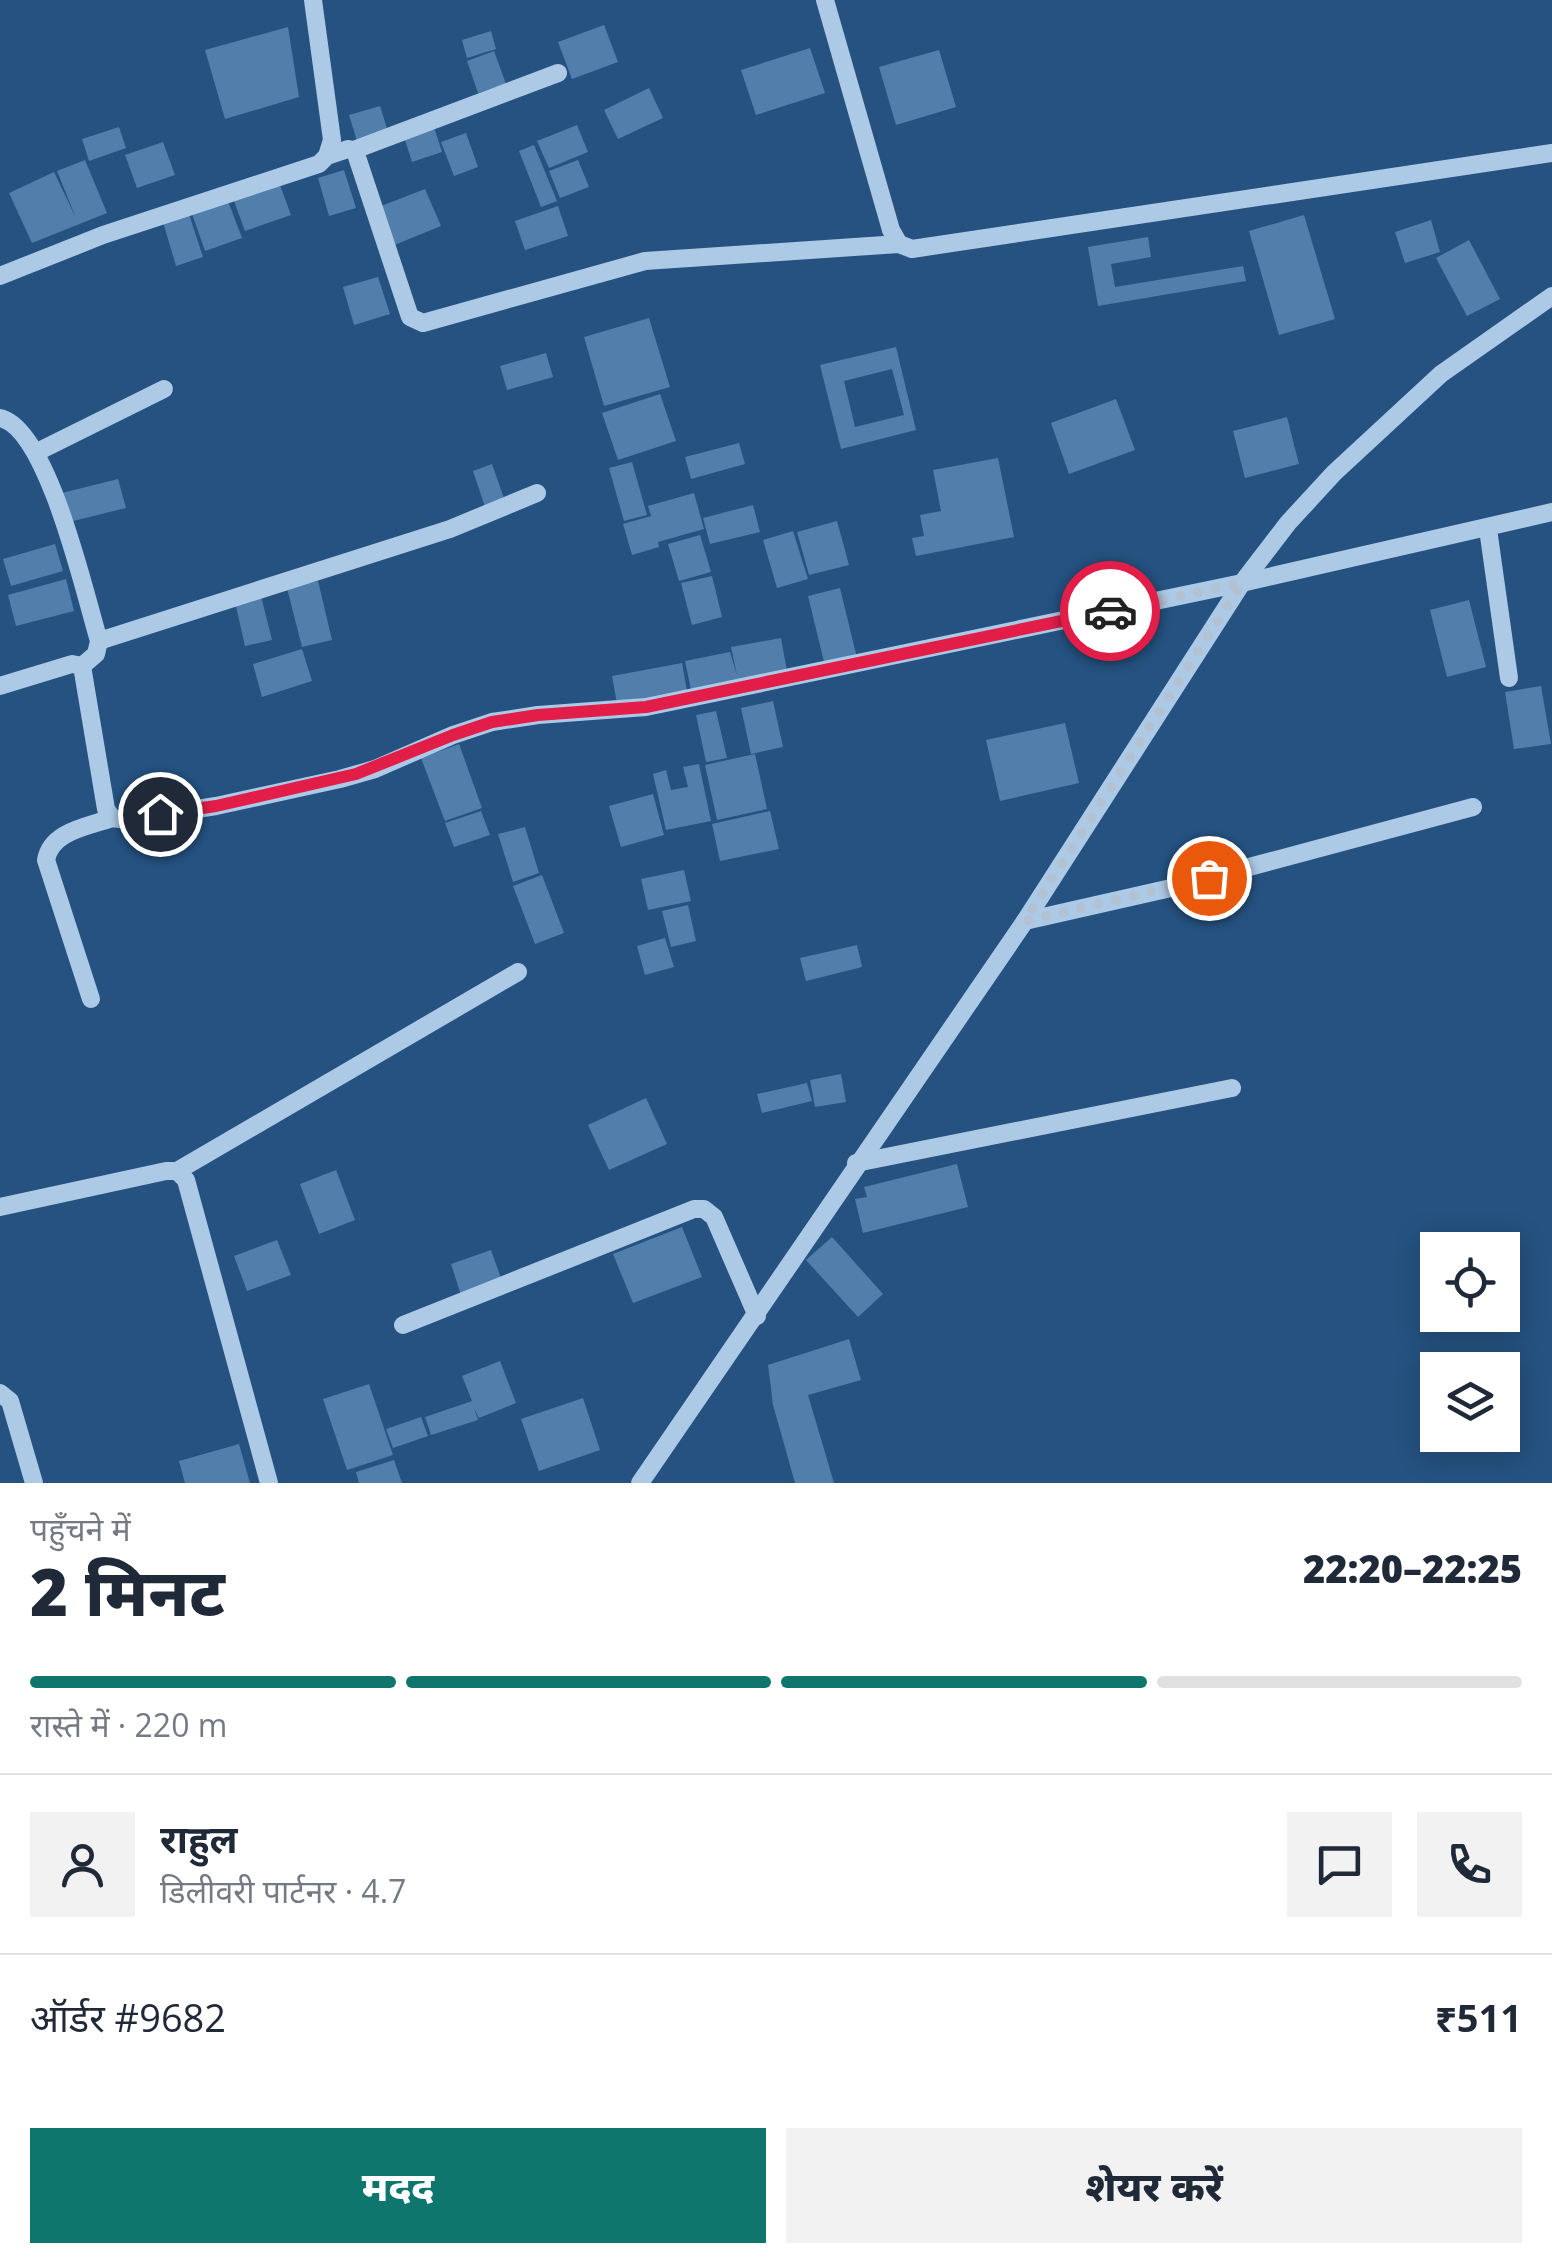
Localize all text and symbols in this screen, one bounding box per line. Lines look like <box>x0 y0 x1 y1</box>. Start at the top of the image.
courier <box>1060 561 1160 661</box>
icon: car <box>1083 584 1138 639</box>
pin <box>118 772 203 857</box>
icon: home <box>133 787 188 842</box>
pin <box>1167 836 1252 921</box>
icon: bag <box>1182 851 1237 906</box>
map controls <box>1420 1232 1520 1452</box>
button: locate <box>1420 1232 1520 1332</box>
button: layers <box>1420 1352 1520 1452</box>
text: पहुँचने में <box>30 1507 131 1550</box>
text: 22:20–22:25 <box>1303 1542 1522 1594</box>
text: 2 मिनट <box>30 1547 225 1635</box>
text: रास्ते में · 220 m <box>30 1703 227 1746</box>
button: person <box>30 1812 135 1917</box>
text: राहुल <box>160 1812 237 1864</box>
button: chat <box>1287 1812 1392 1917</box>
button: phone <box>1417 1812 1522 1917</box>
text: डिलीवरी पार्टनर · 4.7 <box>160 1869 406 1912</box>
text: ऑर्डर #9682 <box>30 1991 226 2043</box>
text: ₹511 <box>1435 1991 1522 2043</box>
button: मदद <box>30 2128 766 2243</box>
button: शेयर करें <box>786 2128 1522 2243</box>

